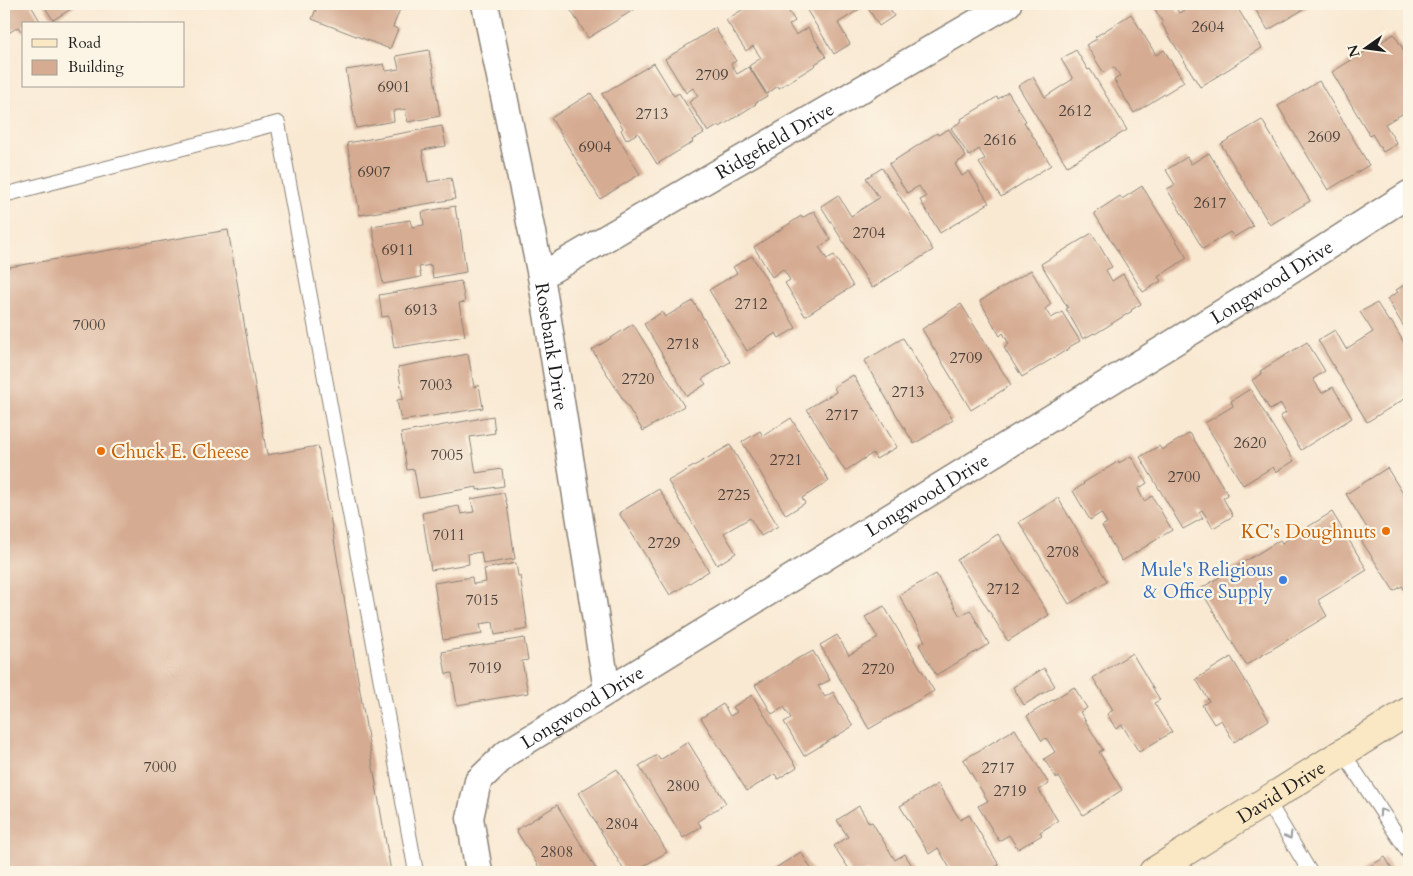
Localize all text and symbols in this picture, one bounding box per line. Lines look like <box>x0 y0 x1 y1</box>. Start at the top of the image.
house number: 2604 <box>1192 16 1224 38</box>
legend <box>22 22 185 88</box>
north arrow <box>1340 22 1390 72</box>
text: Road <box>68 33 101 53</box>
text: N <box>1343 43 1365 59</box>
text: Building <box>68 57 124 77</box>
house number: 2709 <box>696 64 728 86</box>
house number: 6901 <box>378 76 410 98</box>
street label: Ridgefield Drive <box>711 96 839 186</box>
house number: 2612 <box>1059 100 1091 122</box>
house number: 2713 <box>636 103 668 125</box>
house number: 2609 <box>1308 126 1340 148</box>
house number: 2616 <box>984 129 1016 151</box>
house number: 6904 <box>579 136 611 158</box>
house number: 6907 <box>358 161 390 183</box>
house number: 2617 <box>1194 192 1226 214</box>
house number: 2704 <box>853 222 885 244</box>
street label: Longwood Drive <box>1206 234 1338 331</box>
house number: 6911 <box>382 239 414 261</box>
street label: Rosebank Drive <box>528 281 574 412</box>
house number: 2712 <box>735 293 767 315</box>
house number: 6913 <box>405 299 437 321</box>
house number: 7000 <box>73 314 105 336</box>
house number: 2718 <box>667 333 699 355</box>
house number: 2709 <box>950 347 982 369</box>
house number: 2720 <box>622 368 654 390</box>
house number: 7003 <box>420 374 452 396</box>
house number: 2713 <box>892 381 924 403</box>
house number: 2717 <box>826 404 858 426</box>
house number: 2620 <box>1234 432 1266 454</box>
place label: Chuck E. Cheese <box>111 439 249 465</box>
house number: 7005 <box>431 444 463 466</box>
marker: Chuck E. Cheese <box>95 445 107 457</box>
street label: Longwood Drive <box>861 447 994 543</box>
house number: 2721 <box>770 449 802 471</box>
house number: 2700 <box>1168 466 1200 488</box>
house number: 2725 <box>718 484 750 506</box>
place label: KC's Doughnuts <box>1241 519 1376 545</box>
house number: 7011 <box>433 524 465 546</box>
marker: KC's Doughnuts <box>1380 525 1392 537</box>
house number: 2729 <box>648 532 680 554</box>
house number: 2708 <box>1047 541 1079 563</box>
place label: Mule's Religious & Office Supply <box>1140 557 1273 605</box>
marker: Mule's Religious & Office Supply <box>1277 574 1289 586</box>
house number: 2712 <box>987 578 1019 600</box>
house number: 7015 <box>466 589 498 611</box>
house number: 7019 <box>469 657 501 679</box>
house number: 2720 <box>862 658 894 680</box>
street label: Longwood Drive <box>516 660 649 756</box>
street label: David Drive <box>1232 755 1331 830</box>
house number: 7000 <box>144 756 176 778</box>
house number: 2717 <box>982 757 1014 779</box>
house number: 2800 <box>667 775 699 797</box>
house number: 2719 <box>994 780 1026 802</box>
one-way arrow <box>1379 808 1388 818</box>
house number: 2804 <box>606 813 638 835</box>
one-way arrow <box>1282 831 1292 840</box>
house number: 2808 <box>541 841 573 863</box>

